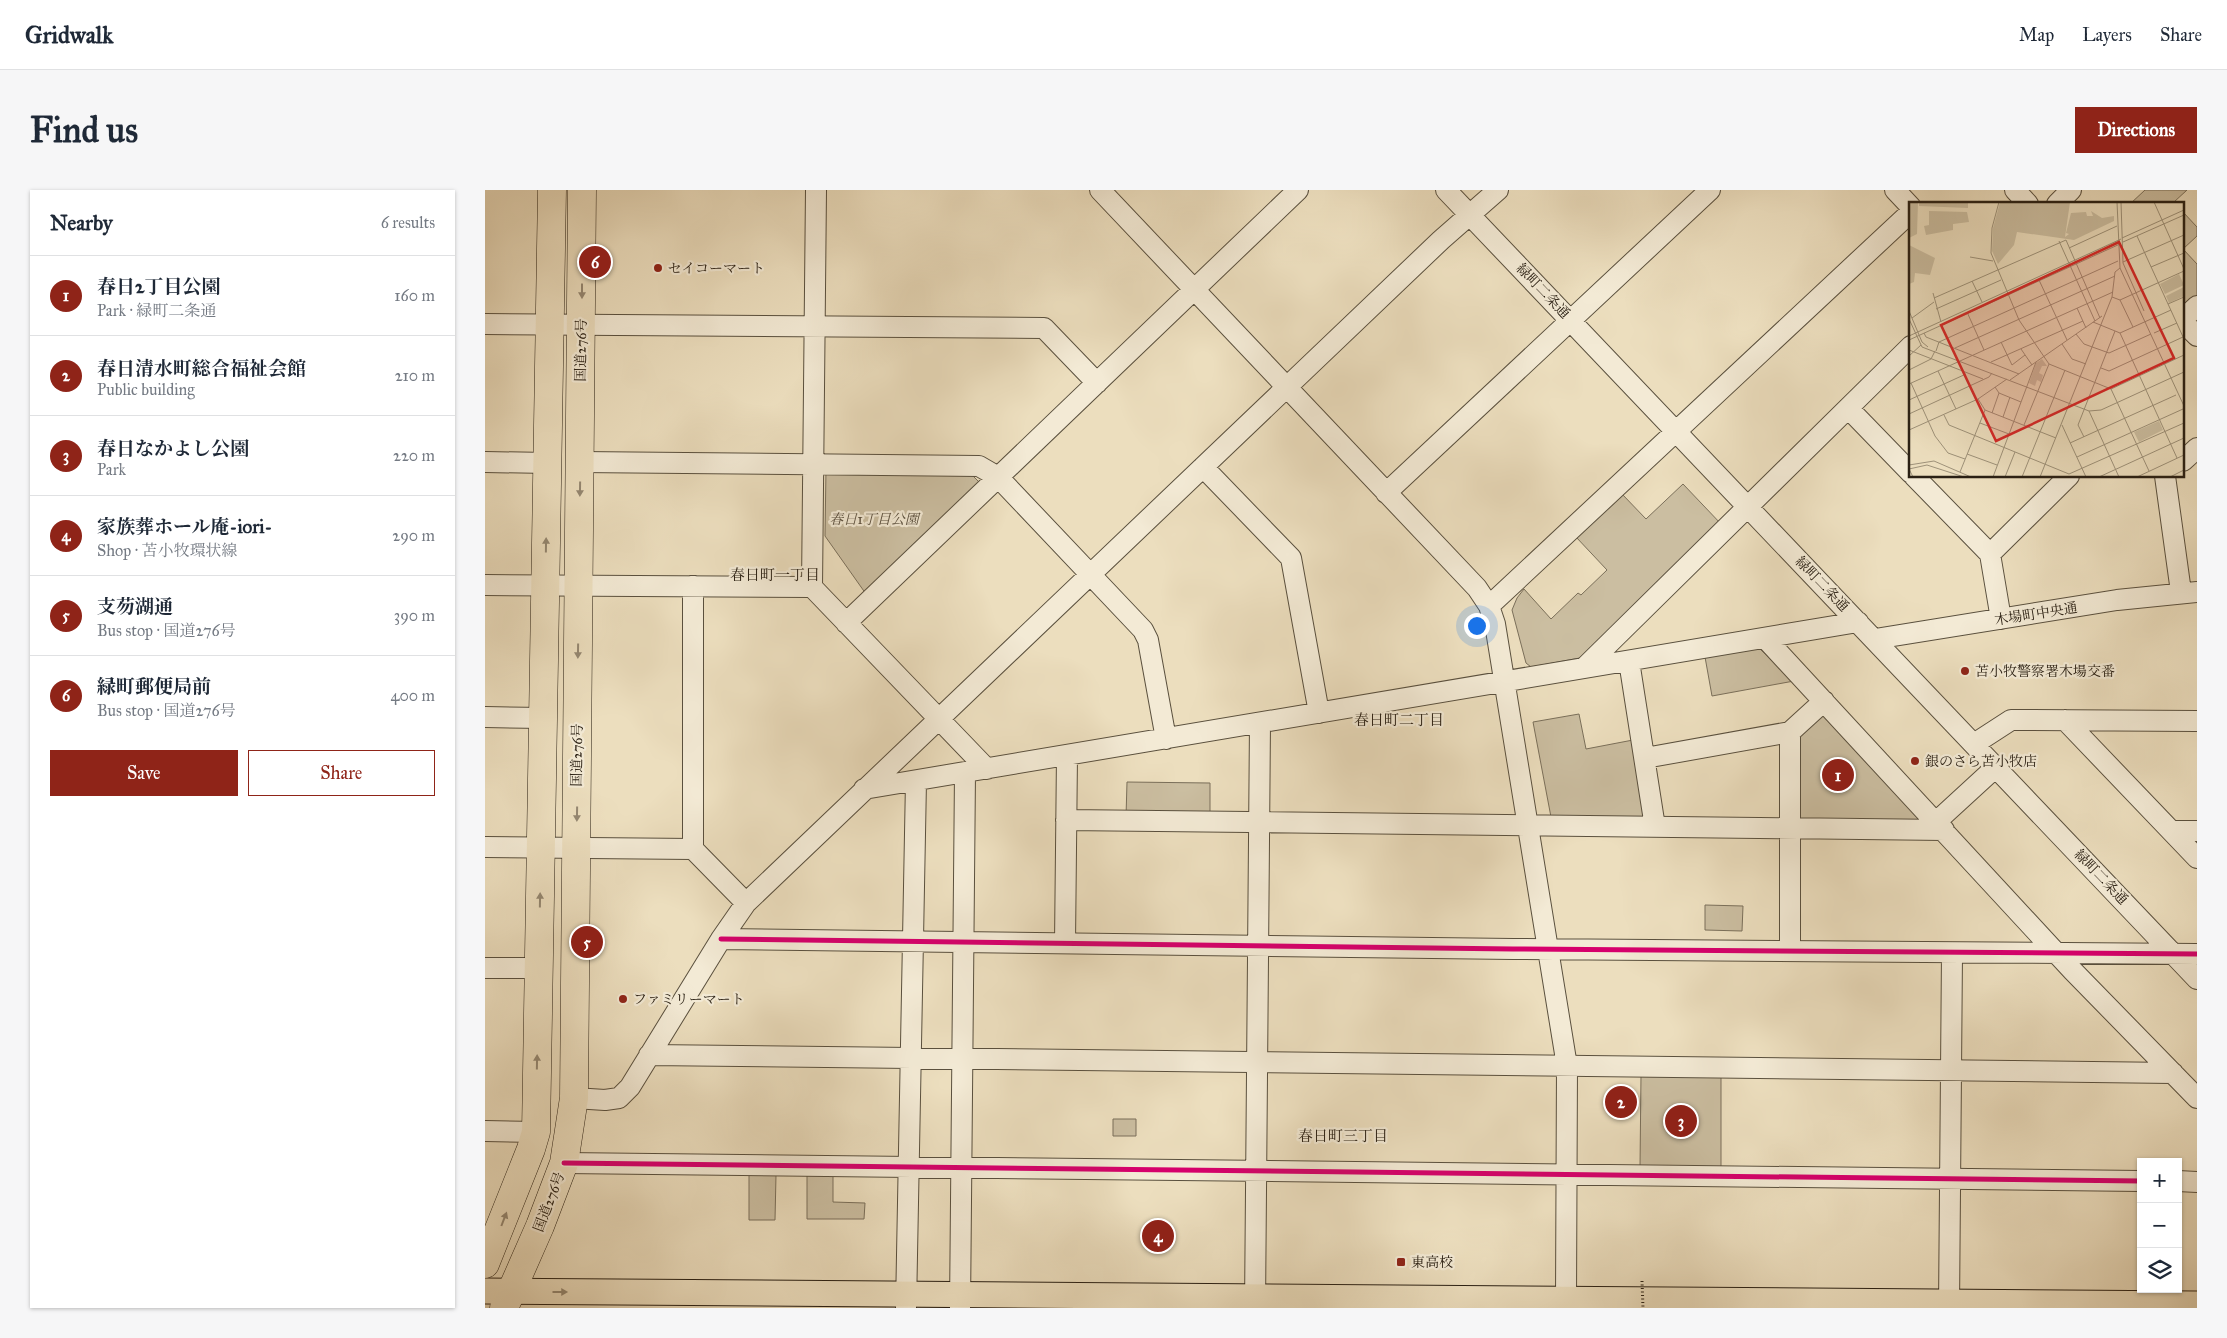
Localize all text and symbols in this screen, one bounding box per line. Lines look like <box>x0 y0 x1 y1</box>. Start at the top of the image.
text: Gridwalk <box>25 20 113 50</box>
text: Map <box>2019 24 2054 46</box>
text: Layers <box>2082 24 2132 46</box>
text: Share <box>2160 24 2202 46</box>
button: Directions <box>2075 107 2197 153</box>
text: Find us <box>30 109 138 152</box>
inset map <box>1909 202 2185 478</box>
text: Nearby <box>50 210 113 236</box>
text: 6 results <box>381 213 435 232</box>
pin: 6 <box>579 243 611 281</box>
place label: セイコーマート <box>668 260 765 277</box>
street label: 緑町二条通 <box>1513 260 1573 322</box>
marker: セイコーマート <box>652 262 664 274</box>
text: 春日2丁目公園 <box>97 275 220 298</box>
one-way arrow <box>578 283 586 299</box>
text: 1 <box>63 286 69 305</box>
text: 160 m <box>394 286 435 305</box>
text: Park · 緑町二条通 <box>97 301 216 320</box>
street label: 国道276号 <box>572 318 590 382</box>
text: 春日清水町総合福祉会館 <box>97 357 306 380</box>
text: 2 <box>62 366 70 385</box>
text: 210 m <box>395 366 435 385</box>
text: Public building <box>97 380 195 399</box>
text: 春日なかよし公園 <box>97 437 249 460</box>
text: 3 <box>63 446 69 465</box>
text: 220 m <box>393 446 435 465</box>
text: Park <box>97 460 126 479</box>
one-way arrow <box>576 481 584 497</box>
park label: 春日1丁目公園 <box>829 511 921 528</box>
text: 家族葬ホール庵-iori- <box>97 515 272 538</box>
text: 4 <box>62 526 70 545</box>
text: 290 m <box>392 526 435 545</box>
one-way arrow <box>542 537 550 553</box>
text: Shop · 苫小牧環状線 <box>97 541 238 560</box>
street label: 緑町二条通 <box>1792 553 1852 615</box>
district label: 春日町一丁目 <box>730 566 820 584</box>
text: 支芴湖通 <box>97 595 173 618</box>
street label: 木場町中央通 <box>1993 599 2079 629</box>
text: 5 <box>62 606 70 625</box>
text: 390 m <box>394 606 435 625</box>
your location <box>1464 613 1490 639</box>
text: Bus stop · 国道276号 <box>97 621 236 640</box>
one-way arrow <box>574 643 582 659</box>
place label: 苫小牧警察署木場交番 <box>1975 663 2115 680</box>
marker: 苫小牧警察署木場交番 <box>1959 665 1971 677</box>
text: 緑町郵便局前 <box>97 675 211 698</box>
text: 6 <box>62 686 70 705</box>
text: 400 m <box>391 686 435 705</box>
text: Bus stop · 国道276号 <box>97 701 236 720</box>
district label: 春日町二丁目 <box>1354 711 1444 729</box>
street label: 国道276号 <box>568 723 586 787</box>
button: Save <box>50 750 238 796</box>
button: Share <box>248 750 435 796</box>
place label: 銀のさら苫小牧店 <box>1925 753 2037 770</box>
marker: 銀のさら苫小牧店 <box>1909 755 1921 767</box>
pin: 1 <box>1822 756 1854 794</box>
one-way arrow <box>573 806 581 822</box>
street label: 緑町二条通 <box>2071 846 2131 908</box>
one-way arrow <box>536 892 544 908</box>
pin: 5 <box>571 923 603 961</box>
place label: ファミリーマート <box>633 991 745 1008</box>
marker: ファミリーマート <box>617 993 629 1005</box>
one-way arrow <box>533 1054 541 1070</box>
pin: 2 <box>1605 1083 1637 1121</box>
pin: 3 <box>1665 1102 1697 1140</box>
district label: 春日町三丁目 <box>1298 1127 1388 1145</box>
map controls <box>2137 1158 2182 1293</box>
button: + <box>2137 1158 2182 1203</box>
street label: 国道276号 <box>530 1169 568 1235</box>
button: − <box>2137 1203 2182 1248</box>
one-way arrow <box>500 1211 508 1226</box>
pin: 4 <box>1142 1217 1174 1255</box>
button: layers <box>2137 1248 2182 1293</box>
place label: 東高校 <box>1411 1254 1453 1271</box>
marker: 東高校 <box>1395 1256 1407 1268</box>
one-way arrow <box>552 1288 568 1296</box>

